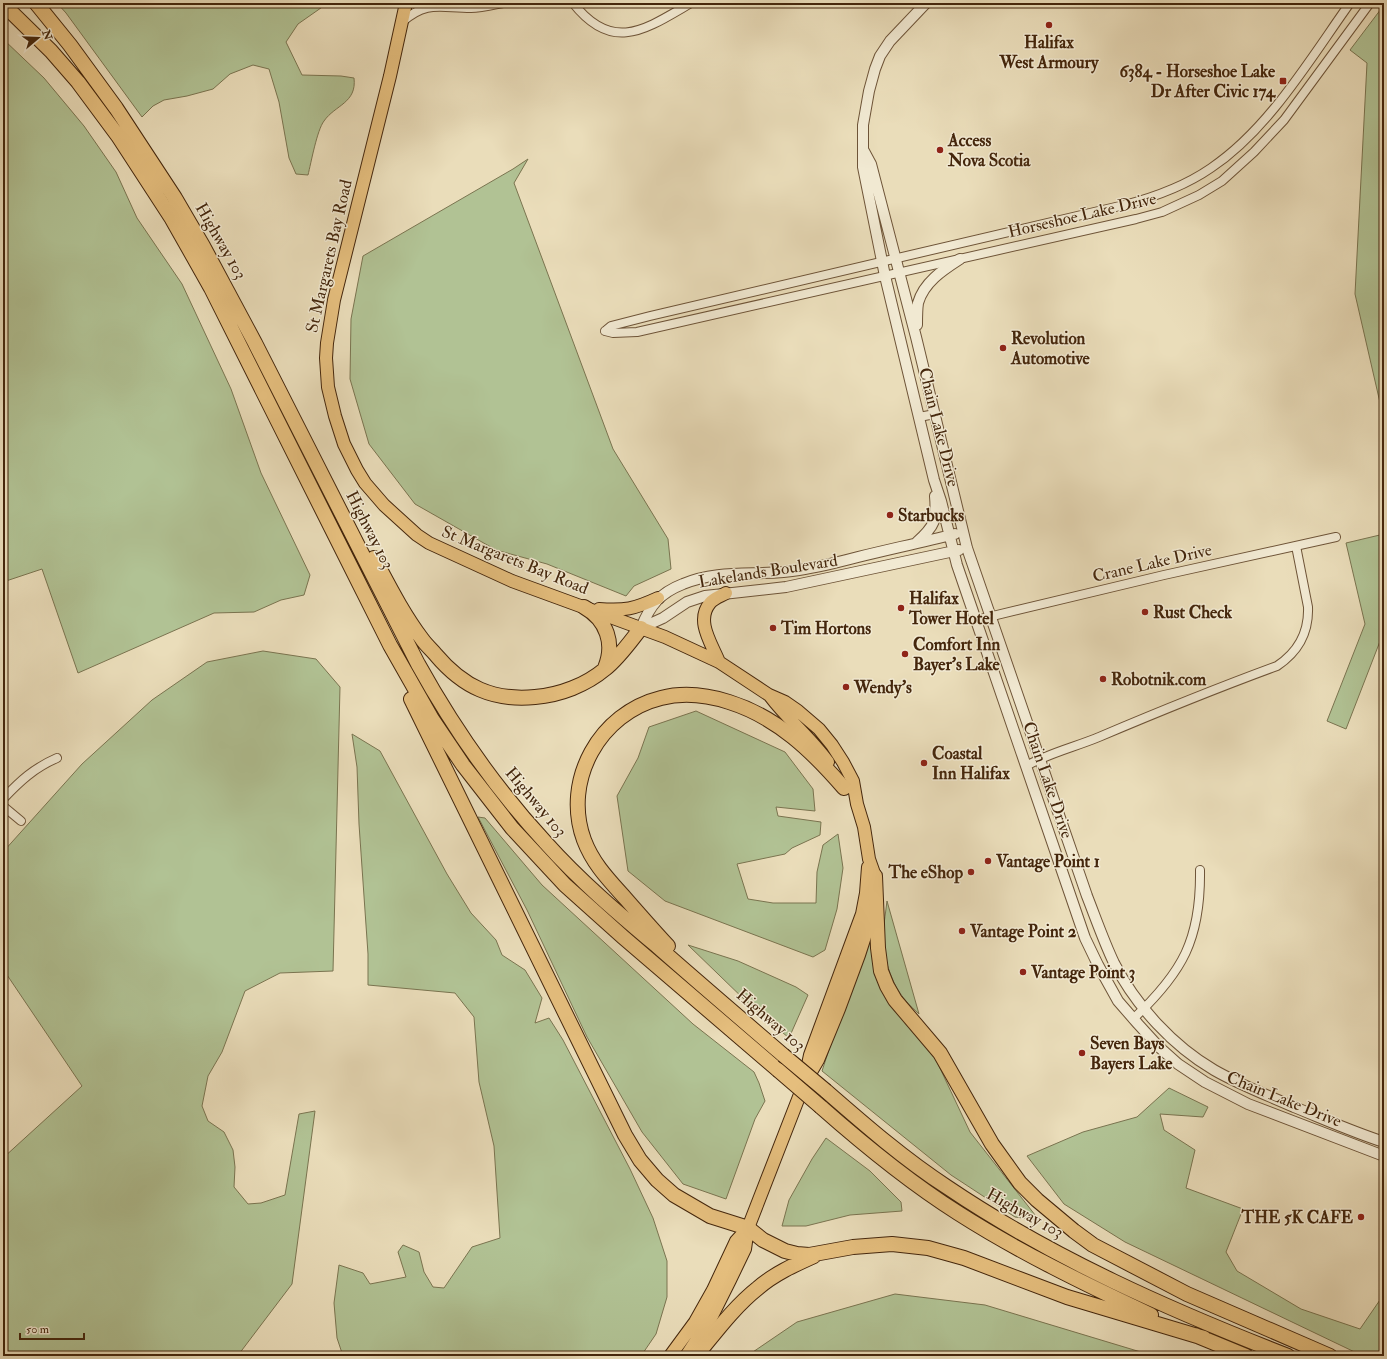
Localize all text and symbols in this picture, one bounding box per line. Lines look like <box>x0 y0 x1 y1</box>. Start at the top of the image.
north arrow <box>18 18 58 58</box>
marker: Halifax West Armoury <box>1044 20 1054 30</box>
text: N <box>39 27 55 43</box>
place label: Halifax West Armoury <box>999 32 1099 74</box>
place label: 6384 - Horseshoe Lake Dr After Civic 174 <box>1119 61 1277 102</box>
marker: 6384 - Horseshoe Lake Dr After Civic 174 <box>1278 76 1288 86</box>
place label: Access Nova Scotia <box>947 130 1031 171</box>
marker: Access Nova Scotia <box>935 145 945 155</box>
street label: St Margarets Bay Road <box>301 177 358 335</box>
street label: Horseshoe Lake Drive <box>1006 188 1158 242</box>
street label: Highway 103 <box>190 199 251 284</box>
place label: Revolution Automotive <box>1010 328 1091 369</box>
marker: Revolution Automotive <box>998 343 1008 353</box>
street label: Chain Lake Drive <box>914 365 964 489</box>
street label: Highway 103 <box>340 487 399 573</box>
place label: Starbucks <box>898 505 964 526</box>
marker: Starbucks <box>885 510 895 520</box>
street label: St Margarets Bay Road <box>438 521 592 600</box>
street label: Crane Lake Drive <box>1090 539 1214 587</box>
street label: Lakelands Boulevard <box>697 550 840 592</box>
place label: Halifax Tower Hotel <box>908 588 994 629</box>
place label: Rust Check <box>1153 602 1233 623</box>
marker: Halifax Tower Hotel <box>896 603 906 613</box>
marker: Rust Check <box>1140 607 1150 617</box>
place label: Tim Hortons <box>780 618 871 639</box>
marker: Tim Hortons <box>768 623 778 633</box>
place label: Comfort Inn Bayer's Lake <box>913 634 1001 676</box>
marker: Comfort Inn Bayer's Lake <box>900 649 910 659</box>
place label: Robotnik.com <box>1111 669 1207 690</box>
marker: Robotnik.com <box>1098 674 1108 684</box>
place label: Wendy's <box>853 677 912 699</box>
marker: Wendy's <box>841 682 851 692</box>
street label: Chain Lake Drive <box>1018 719 1078 841</box>
place label: Coastal Inn Halifax <box>932 743 1010 784</box>
marker: Coastal Inn Halifax <box>919 758 929 768</box>
street label: Highway 103 <box>500 763 571 842</box>
place label: Vantage Point 1 <box>995 851 1100 873</box>
marker: Vantage Point 1 <box>983 856 993 866</box>
place label: The eShop <box>888 862 963 884</box>
marker: The eShop <box>966 867 976 877</box>
place label: Vantage Point 2 <box>969 921 1077 943</box>
marker: Vantage Point 2 <box>957 926 967 936</box>
place label: Vantage Point 3 <box>1030 962 1135 984</box>
marker: Vantage Point 3 <box>1018 967 1028 977</box>
street label: Highway 103 <box>731 984 810 1057</box>
place label: Seven Bays Bayers Lake <box>1090 1033 1173 1075</box>
marker: Seven Bays Bayers Lake <box>1077 1048 1087 1058</box>
street label: Chain Lake Drive <box>1224 1066 1344 1132</box>
street label: Highway 103 <box>982 1183 1067 1244</box>
place label: THE 5K CAFE <box>1241 1207 1354 1228</box>
marker: THE 5K CAFE <box>1356 1212 1366 1222</box>
scale bar <box>20 1315 84 1341</box>
text: 50 m <box>26 1322 50 1337</box>

